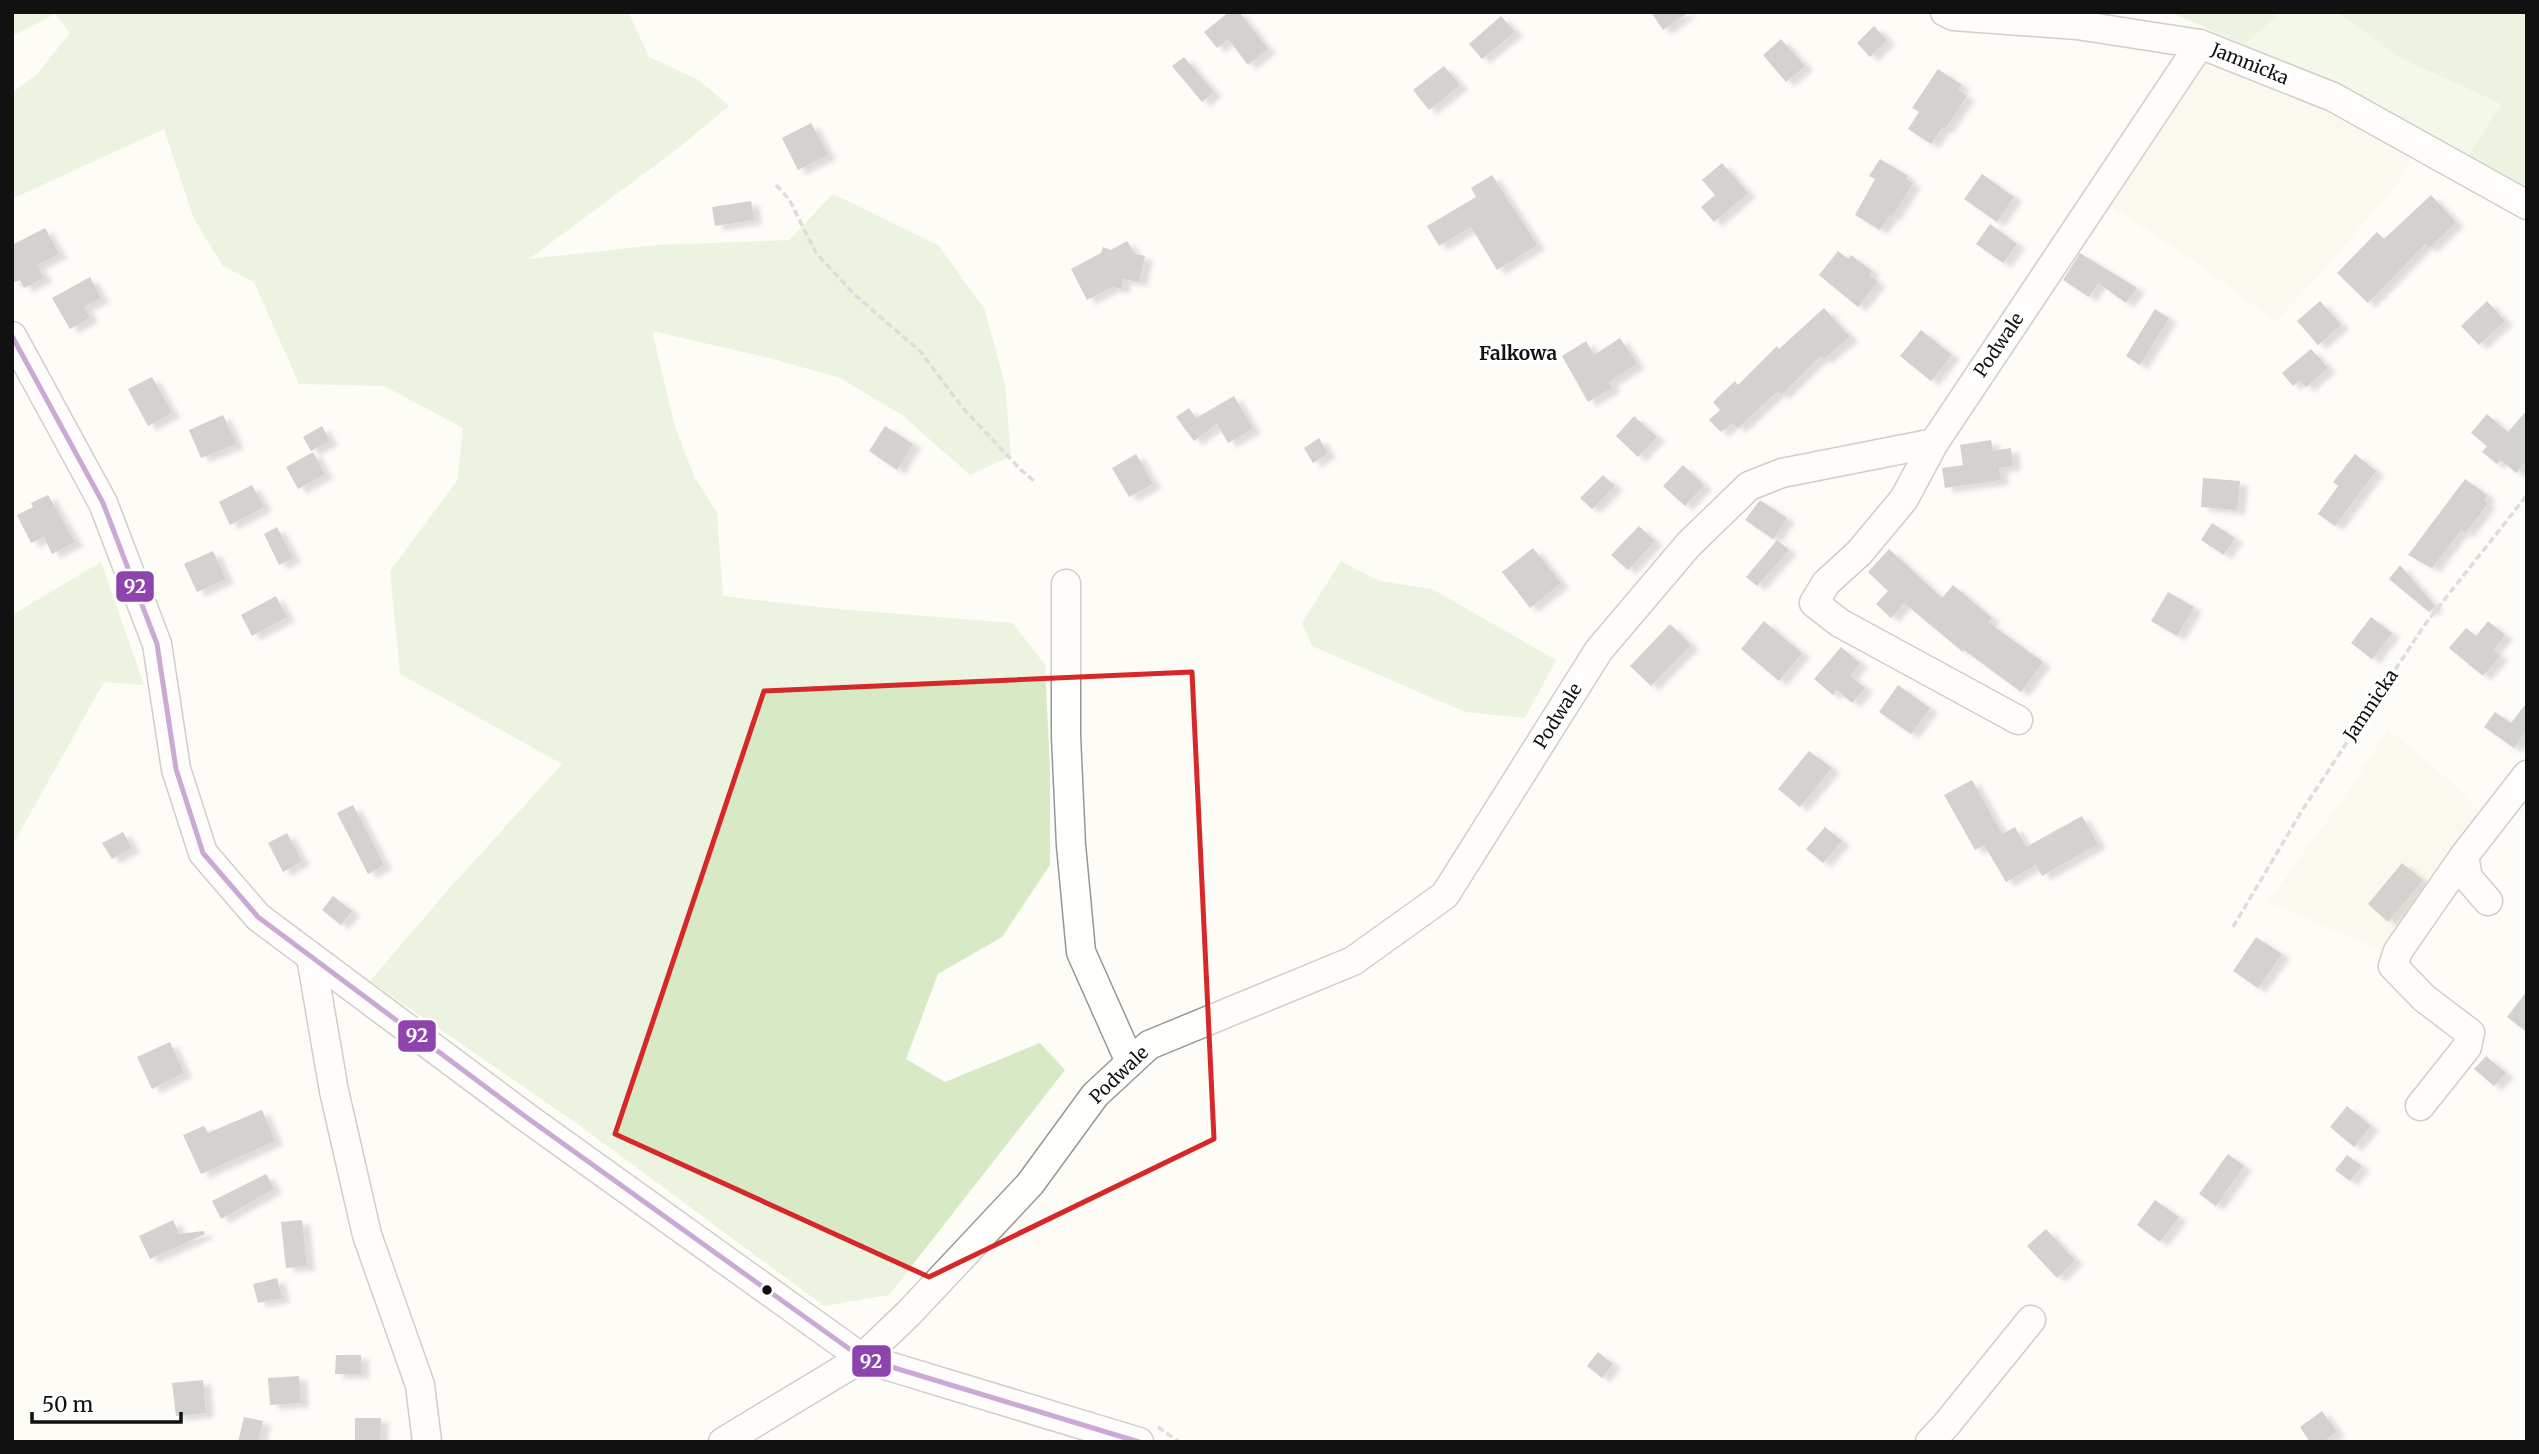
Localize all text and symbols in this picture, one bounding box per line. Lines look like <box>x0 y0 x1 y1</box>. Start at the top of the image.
street label: Jamnicka <box>2207 37 2292 90</box>
street label: Podwale <box>1969 308 2029 381</box>
district label: Falkowa <box>1479 341 1557 365</box>
line badge: 92 <box>115 570 155 603</box>
text: 92 <box>124 574 146 598</box>
street label: Jamnicka <box>2338 664 2403 746</box>
street label: Podwale <box>1528 679 1587 753</box>
line badge: 92 <box>397 1019 437 1053</box>
text: 92 <box>406 1023 428 1047</box>
street label: Podwale <box>1084 1041 1153 1108</box>
unlabelled marker <box>760 1283 774 1297</box>
line badge: 92 <box>851 1344 892 1378</box>
text: 92 <box>860 1349 882 1373</box>
scale bar <box>32 1380 180 1424</box>
text: 50 m <box>42 1391 93 1418</box>

